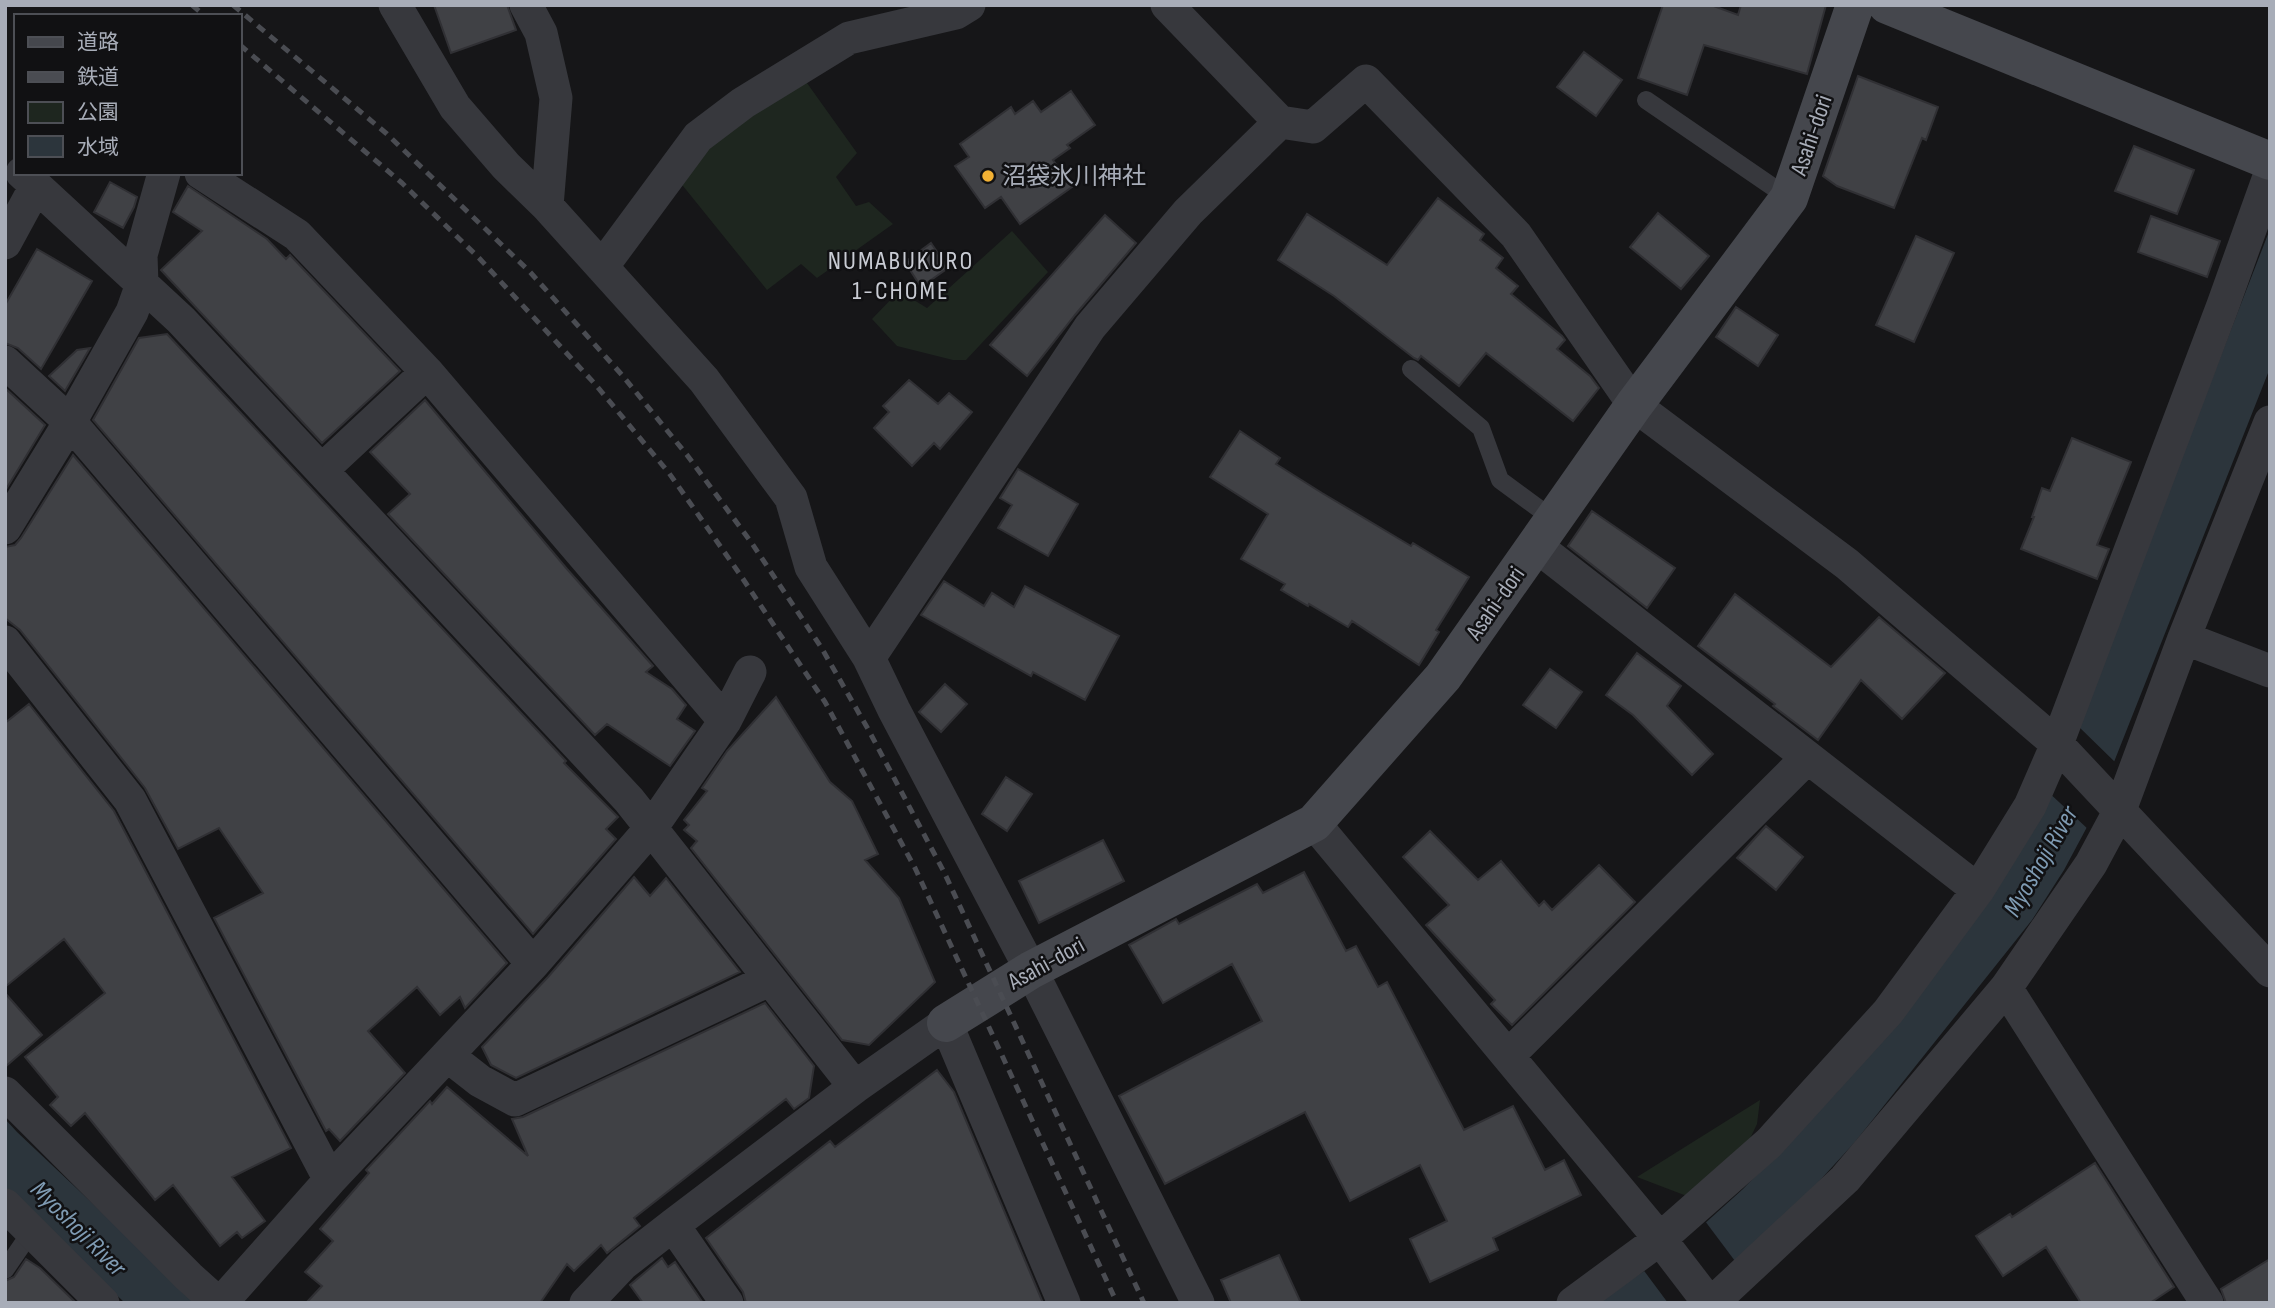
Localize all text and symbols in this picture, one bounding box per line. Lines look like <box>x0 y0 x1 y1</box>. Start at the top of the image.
legend <box>14 14 242 175</box>
text: 道路 <box>77 30 119 55</box>
text: 鉄道 <box>77 65 119 90</box>
street label: Asahi-dori <box>1784 91 1839 180</box>
text: 公園 <box>77 100 119 125</box>
text: 水域 <box>77 135 119 160</box>
place label: 沼袋氷川神社 <box>1002 162 1146 191</box>
marker: 沼袋氷川神社 <box>980 168 996 184</box>
district label: NUMABUKURO 1-CHOME <box>828 246 974 307</box>
street label: Asahi-dori <box>1459 561 1531 646</box>
water label: Myoshoji River <box>1997 799 2086 923</box>
street label: Asahi-dori <box>1002 931 1090 997</box>
water label: Myoshoji River <box>24 1175 133 1285</box>

